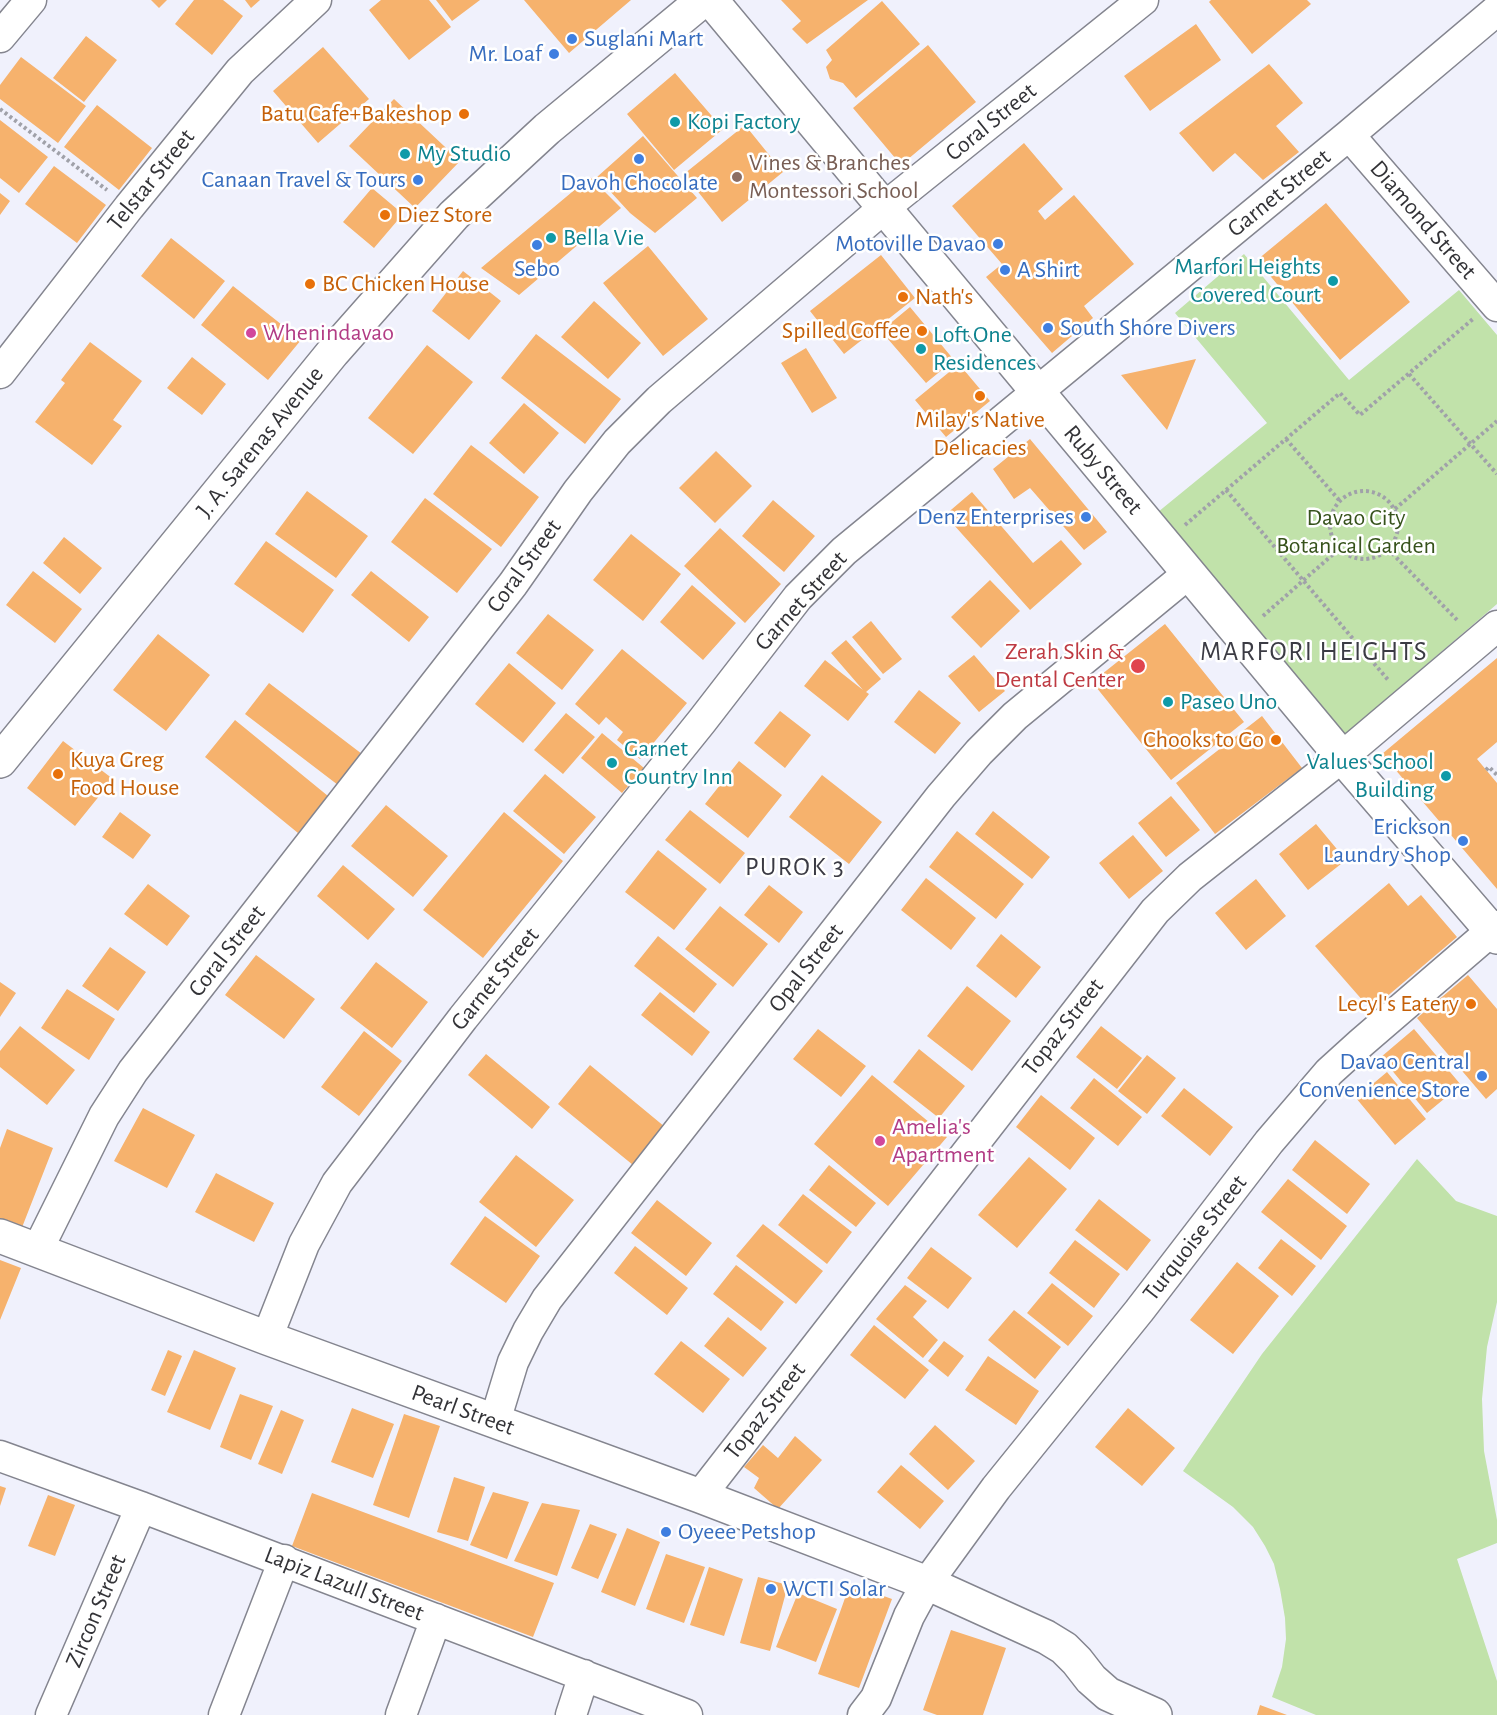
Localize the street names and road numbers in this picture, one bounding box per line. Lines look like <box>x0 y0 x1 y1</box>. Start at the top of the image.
street label: Coral Street <box>940 77 1042 167</box>
street label: Telstar Street <box>101 123 201 237</box>
street label: Garnet Street <box>1222 143 1336 243</box>
street label: Diamond Street <box>1364 155 1482 285</box>
street label: J. A. Sarenas Avenue <box>190 361 330 523</box>
street label: Ruby Street <box>1057 419 1149 521</box>
street label: Coral Street <box>480 514 568 618</box>
street label: Garnet Street <box>749 545 853 657</box>
street label: Coral Street <box>182 899 272 1003</box>
street label: Opal Street <box>762 918 850 1018</box>
street label: Garnet Street <box>445 922 545 1036</box>
street label: Topaz Street <box>1016 973 1110 1081</box>
street label: Turquoise Street <box>1137 1169 1253 1307</box>
street label: Topaz Street <box>718 1357 812 1465</box>
street label: Pearl Street <box>408 1378 518 1442</box>
street label: Lapiz Lazull Street <box>260 1540 428 1628</box>
street label: Zircon Street <box>59 1550 133 1672</box>

